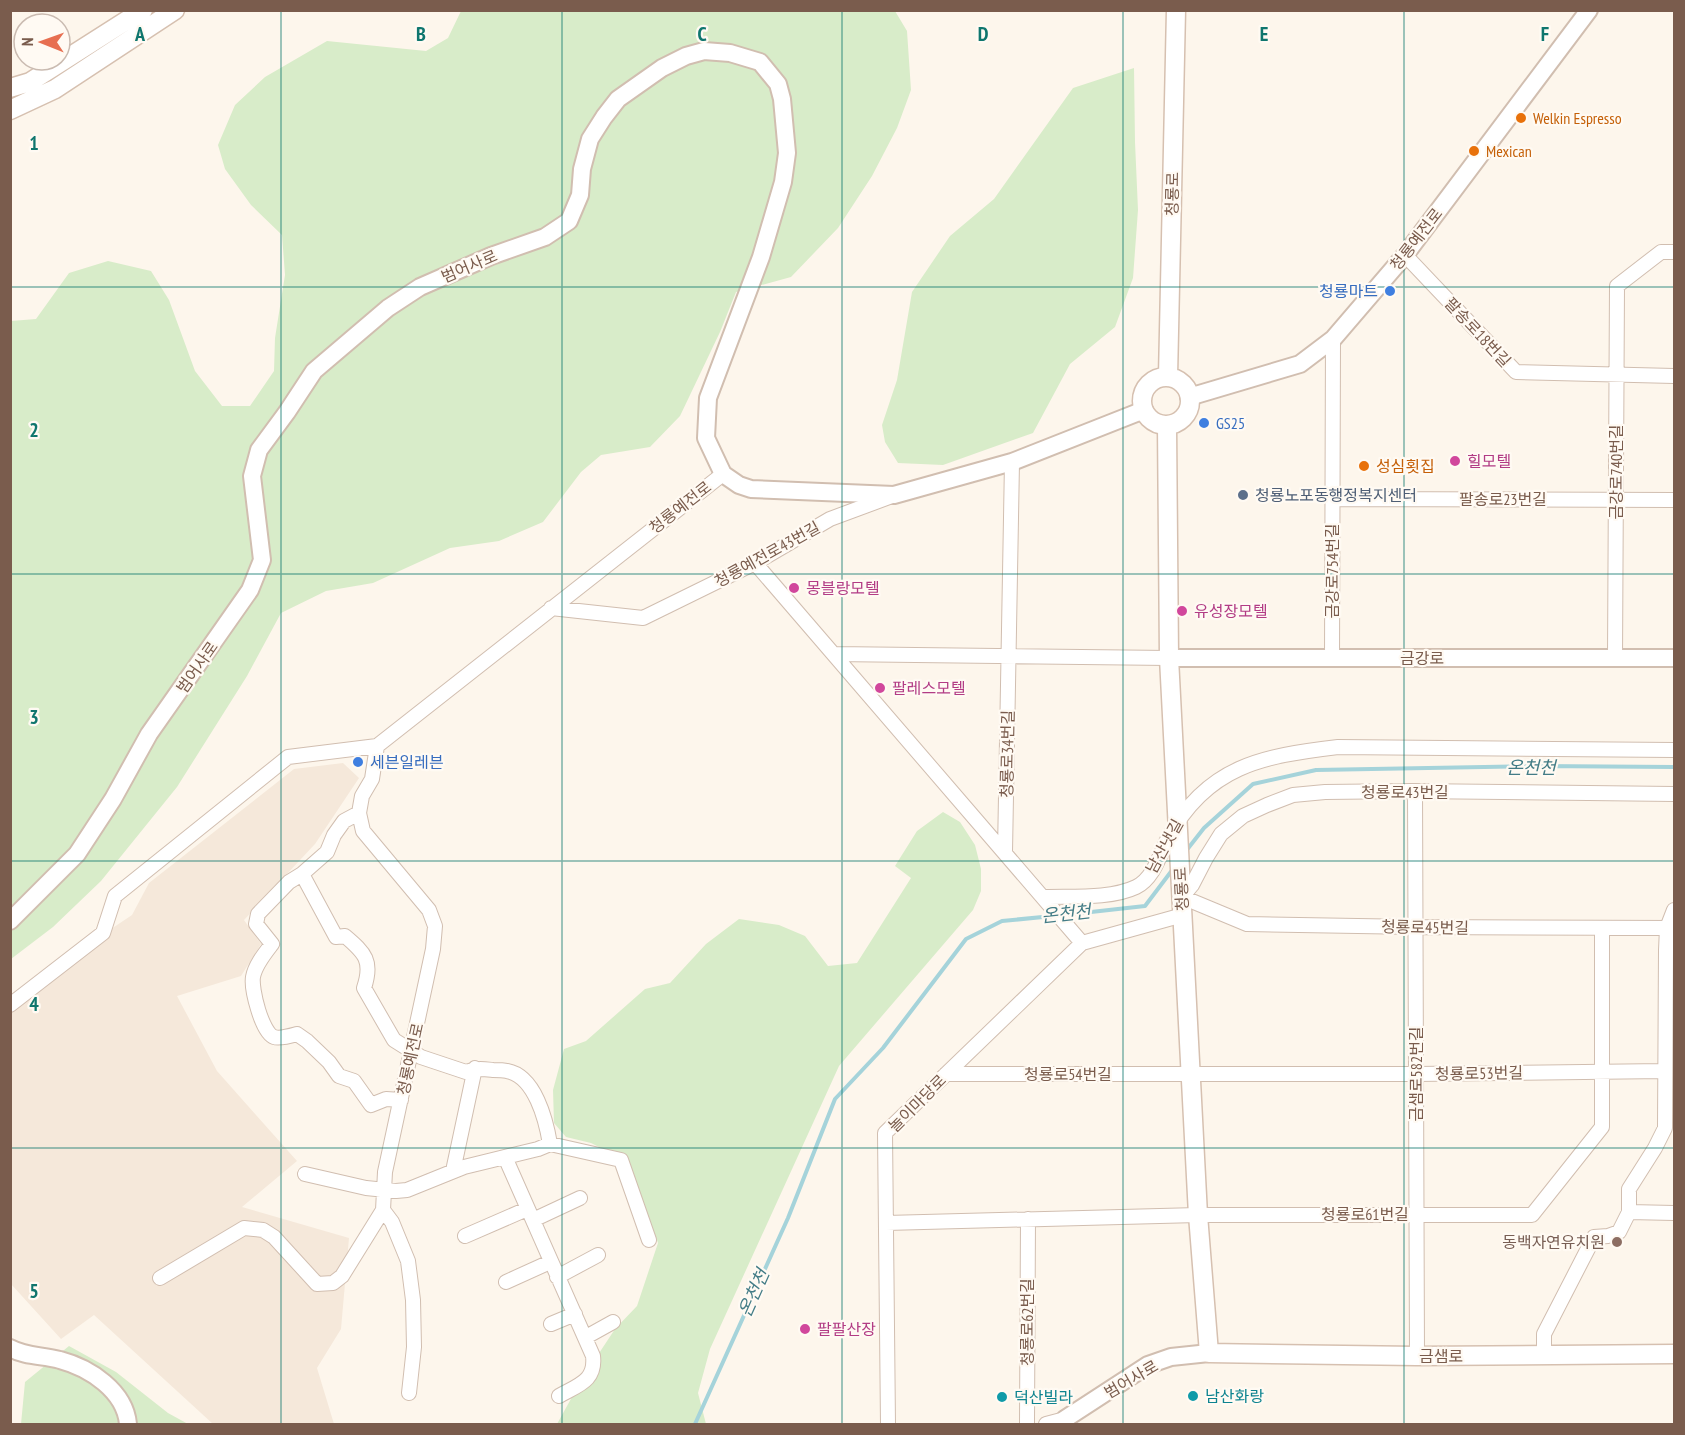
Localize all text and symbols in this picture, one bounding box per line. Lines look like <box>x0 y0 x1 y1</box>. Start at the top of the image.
north arrow <box>12 12 72 72</box>
text: A <box>134 21 146 47</box>
text: B <box>416 21 426 47</box>
text: C <box>697 21 707 47</box>
text: D <box>978 21 989 47</box>
text: E <box>1260 21 1268 47</box>
text: F <box>1541 21 1549 47</box>
text: N <box>17 37 37 46</box>
place label: Welkin Espresso <box>1533 108 1622 128</box>
marker: Welkin Espresso <box>1514 111 1528 125</box>
text: 1 <box>29 130 39 156</box>
place label: Mexican <box>1486 141 1532 161</box>
marker: Mexican <box>1467 144 1481 158</box>
street label: 청룡로 <box>1162 171 1182 216</box>
street label: 청룡예전로 <box>1385 204 1447 274</box>
street label: 범어사로 <box>438 245 500 287</box>
place label: 청룡마트 <box>1319 281 1378 301</box>
marker: 청룡마트 <box>1383 284 1397 298</box>
street label: 팔송로18번길 <box>1441 293 1515 371</box>
place label: GS25 <box>1216 413 1245 433</box>
marker: GS25 <box>1197 416 1211 430</box>
text: 2 <box>29 417 39 443</box>
street label: 금강로740번길 <box>1606 424 1626 520</box>
place label: 힐모텔 <box>1467 451 1511 471</box>
marker: 힐모텔 <box>1448 454 1462 468</box>
place label: 성심횟집 <box>1376 456 1435 476</box>
marker: 성심횟집 <box>1357 459 1371 473</box>
street label: 청룡예전로 <box>645 476 715 538</box>
place label: 청룡노포동행정복지센터 <box>1255 485 1417 505</box>
marker: 청룡노포동행정복지센터 <box>1236 488 1250 502</box>
street label: 팔송로23번길 <box>1459 489 1547 509</box>
street label: 청룡예전로43번길 <box>711 517 823 591</box>
street label: 금강로754번길 <box>1322 523 1342 619</box>
place label: 몽블랑모텔 <box>806 578 880 598</box>
marker: 몽블랑모텔 <box>787 581 801 595</box>
place label: 유성장모텔 <box>1194 601 1268 621</box>
marker: 유성장모텔 <box>1175 604 1189 618</box>
street label: 범어사로 <box>172 637 222 697</box>
street label: 금강로 <box>1400 648 1444 668</box>
place label: 팔레스모텔 <box>892 678 966 698</box>
marker: 팔레스모텔 <box>873 681 887 695</box>
text: 3 <box>29 704 39 730</box>
street label: 청룡로34번길 <box>996 710 1018 798</box>
place label: 세븐일레븐 <box>370 752 444 772</box>
marker: 세븐일레븐 <box>351 755 365 769</box>
water label: 온천천 <box>1506 756 1558 779</box>
street label: 청룡로43번길 <box>1361 782 1449 802</box>
street label: 남산냇길 <box>1141 815 1187 877</box>
street label: 청룡로 <box>1170 866 1192 912</box>
water label: 온천천 <box>1040 899 1094 928</box>
street label: 청룡로45번길 <box>1381 916 1469 938</box>
text: 4 <box>29 991 39 1017</box>
street label: 청룡예전로 <box>393 1021 427 1097</box>
street label: 금샘로582번길 <box>1406 1026 1426 1122</box>
street label: 청룡로53번길 <box>1435 1062 1523 1084</box>
street label: 청룡로54번길 <box>1024 1064 1112 1084</box>
street label: 놀이마당로 <box>884 1070 950 1136</box>
street label: 청룡로61번길 <box>1321 1204 1409 1224</box>
place label: 동백자연유치원 <box>1502 1232 1605 1252</box>
marker: 동백자연유치원 <box>1610 1235 1624 1249</box>
water label: 온천천 <box>733 1263 775 1320</box>
text: 5 <box>29 1278 39 1304</box>
street label: 청룡로62번길 <box>1017 1278 1037 1366</box>
place label: 팔팔산장 <box>817 1319 876 1339</box>
marker: 팔팔산장 <box>798 1322 812 1336</box>
street label: 금샘로 <box>1419 1346 1463 1366</box>
street label: 범어사로 <box>1100 1355 1162 1402</box>
place label: 남산화랑 <box>1205 1386 1264 1406</box>
place label: 덕산빌라 <box>1014 1387 1073 1407</box>
marker: 남산화랑 <box>1186 1389 1200 1403</box>
marker: 덕산빌라 <box>995 1390 1009 1404</box>

